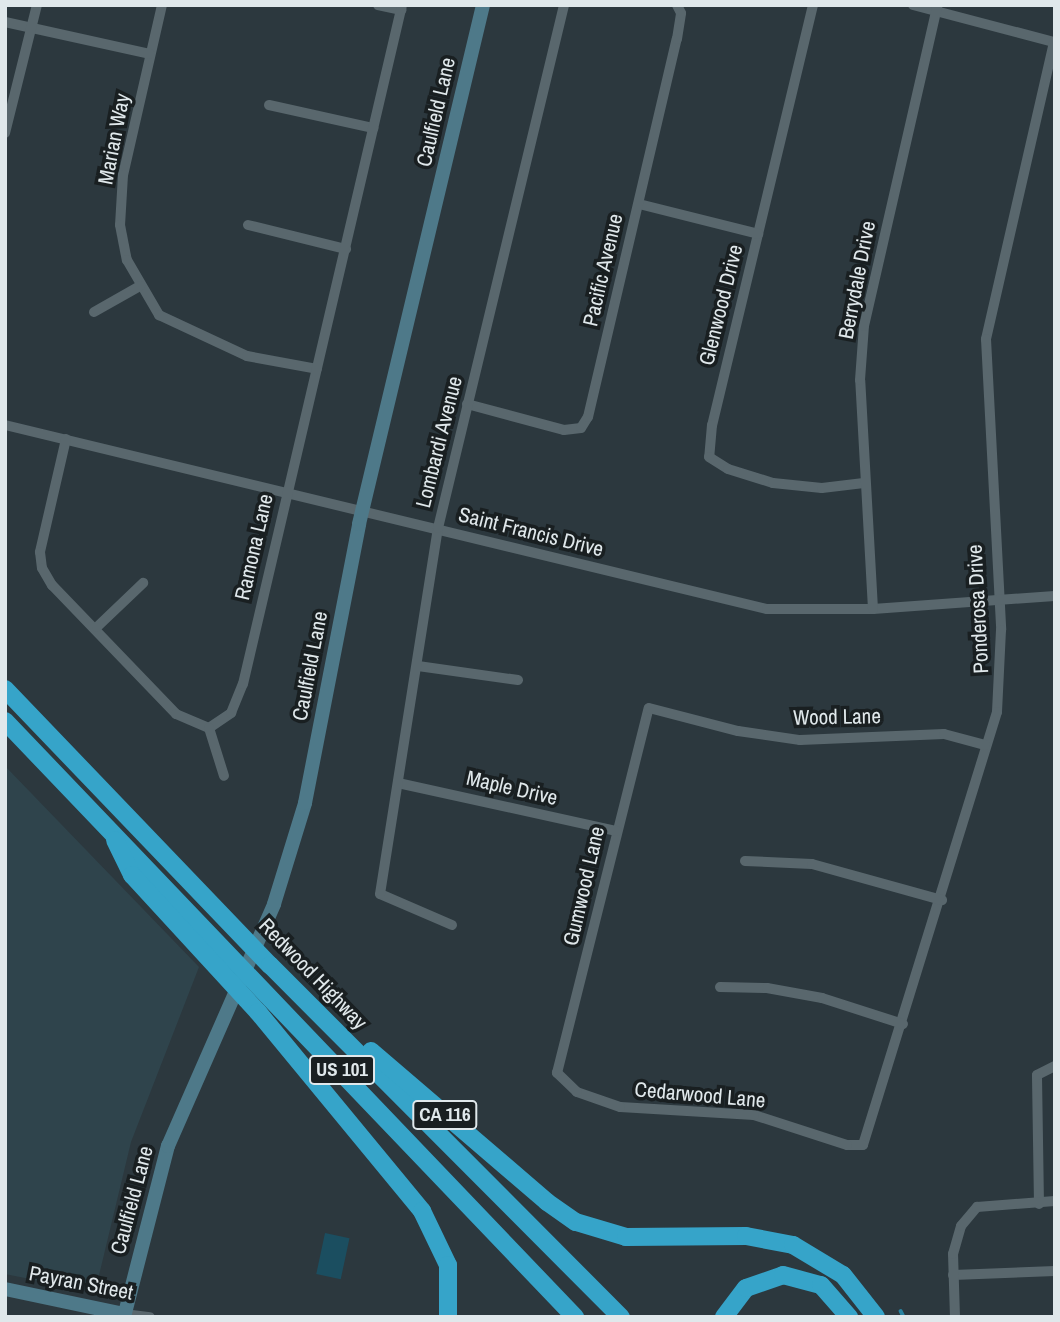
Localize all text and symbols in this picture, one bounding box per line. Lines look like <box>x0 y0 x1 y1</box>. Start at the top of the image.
street label: Caulfield Lane <box>411 55 461 169</box>
street label: Marian Way <box>93 91 135 187</box>
street label: Pacific Avenue <box>578 211 628 329</box>
street label: Berrydale Drive <box>833 219 881 341</box>
street label: Glenwood Drive <box>694 242 748 368</box>
street label: Lombardi Avenue <box>410 373 468 511</box>
street label: Ramona Lane <box>230 491 278 603</box>
street label: Saint Francis Drive <box>456 502 606 562</box>
street label: Ponderosa Drive <box>962 544 994 674</box>
street label: Caulfield Lane <box>287 609 333 723</box>
street label: Wood Lane <box>793 704 881 730</box>
street label: Maple Drive <box>464 765 560 811</box>
street label: Gumwood Lane <box>558 824 610 948</box>
street label: Redwood Highway <box>254 913 372 1035</box>
road number: US 101 <box>309 1054 375 1086</box>
street label: Cedarwood Lane <box>634 1077 766 1113</box>
road number: CA 116 <box>412 1100 478 1130</box>
street label: Caulfield Lane <box>105 1143 159 1257</box>
street label: Payran Street <box>27 1261 135 1305</box>

